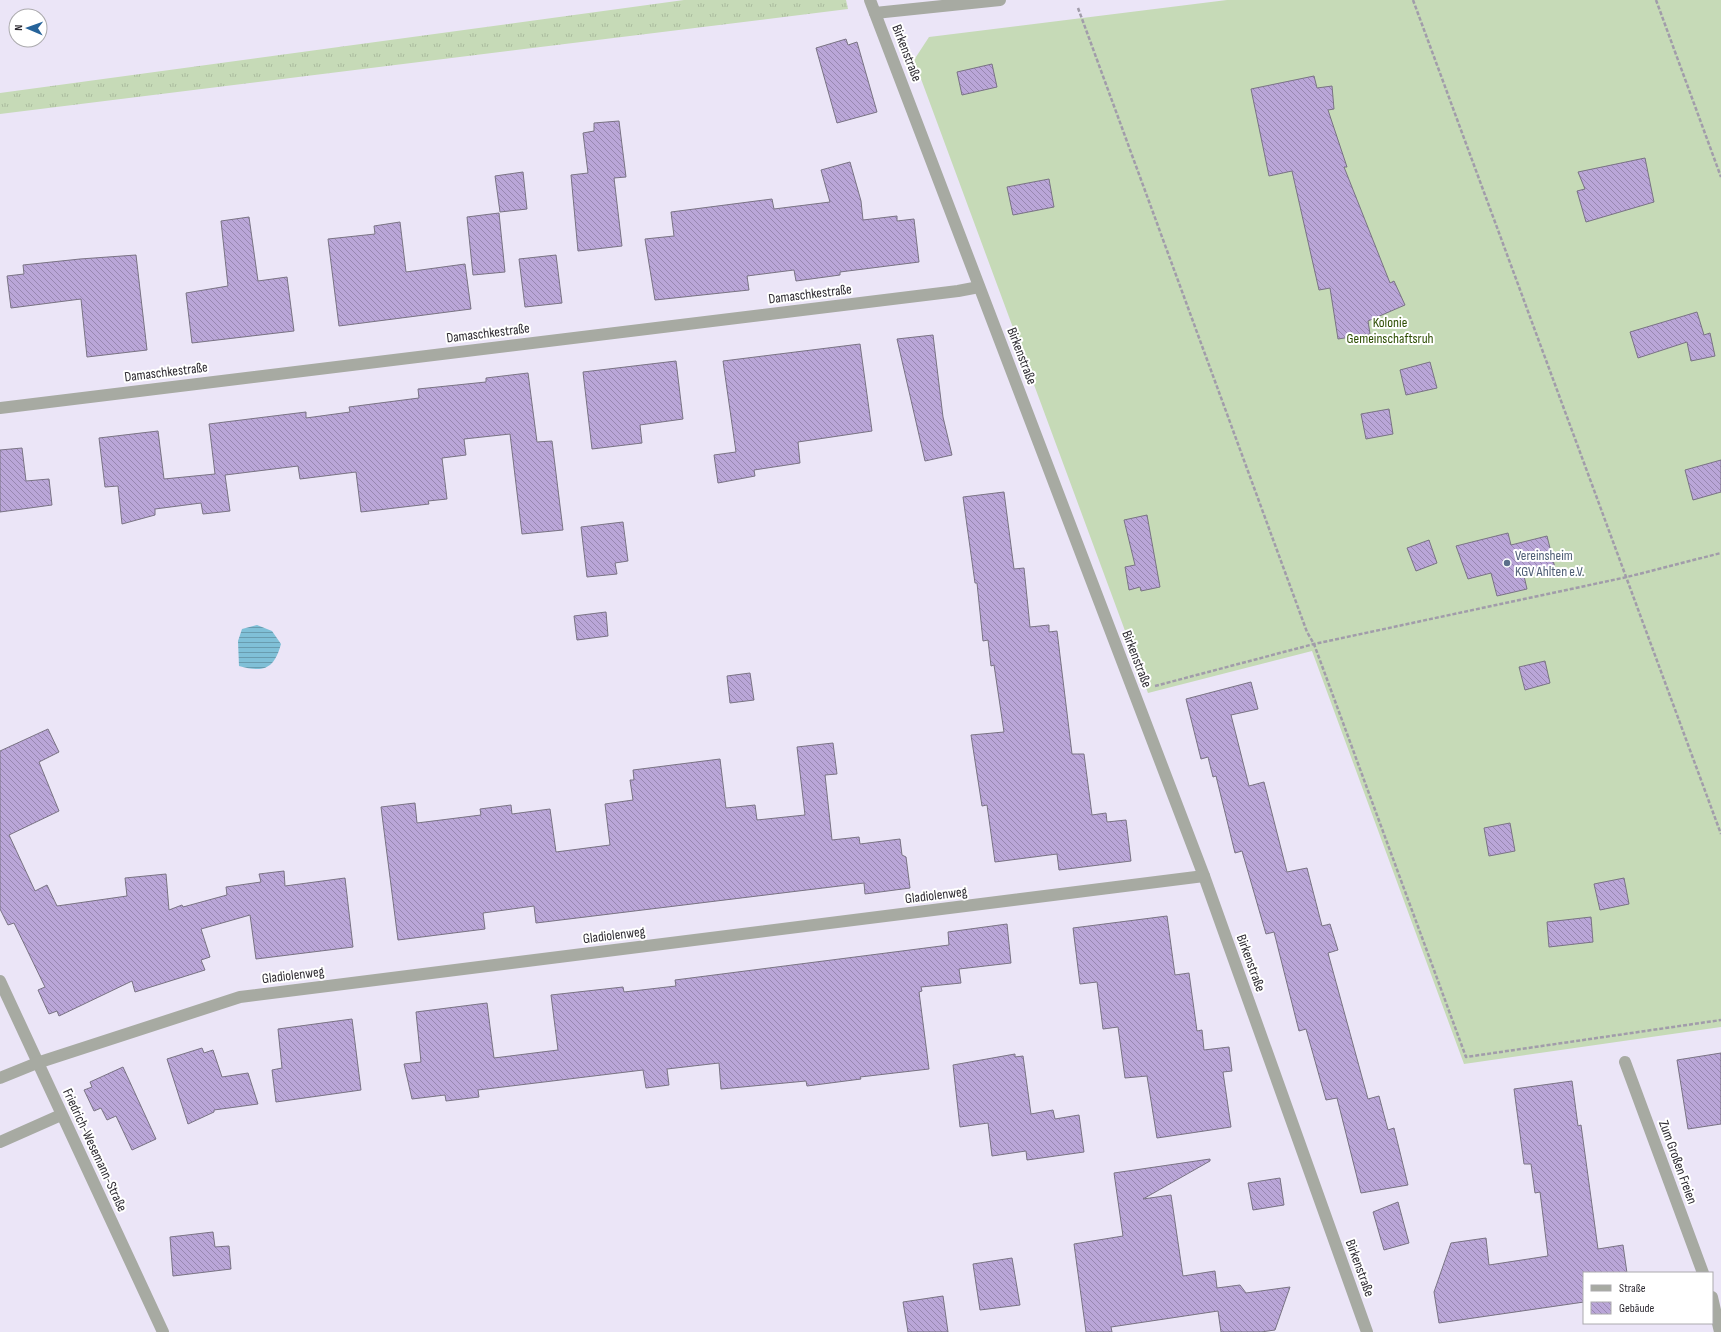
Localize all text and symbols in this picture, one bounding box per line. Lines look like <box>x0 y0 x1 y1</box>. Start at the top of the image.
north arrow <box>8 8 48 48</box>
street label: Birkenstraße <box>888 22 926 84</box>
text: N <box>12 24 25 31</box>
street label: Damaschkestraße <box>767 280 853 308</box>
park label: Kolonie Gemeinschaftsruh <box>1347 314 1433 347</box>
street label: Damaschkestraße <box>445 319 531 347</box>
street label: Birkenstraße <box>1003 325 1041 387</box>
street label: Damaschkestraße <box>123 358 209 386</box>
place label: Vereinsheim KGV Ahlten e.V. <box>1515 547 1584 580</box>
marker: Vereinsheim KGV Ahlten e.V. <box>1502 558 1512 568</box>
street label: Birkenstraße <box>1118 628 1156 690</box>
street label: Gladiolenweg <box>904 883 968 907</box>
street label: Gladiolenweg <box>582 923 646 947</box>
street label: Birkenstraße <box>1233 932 1269 994</box>
street label: Gladiolenweg <box>261 963 325 987</box>
street label: Friedrich-Wesemann-Straße <box>59 1086 131 1214</box>
street label: Zum Großen Freien <box>1655 1118 1701 1206</box>
street label: Birkenstraße <box>1342 1237 1378 1299</box>
legend <box>1583 1272 1713 1324</box>
text: Straße <box>1619 1281 1646 1296</box>
text: Gebäude <box>1619 1301 1654 1316</box>

